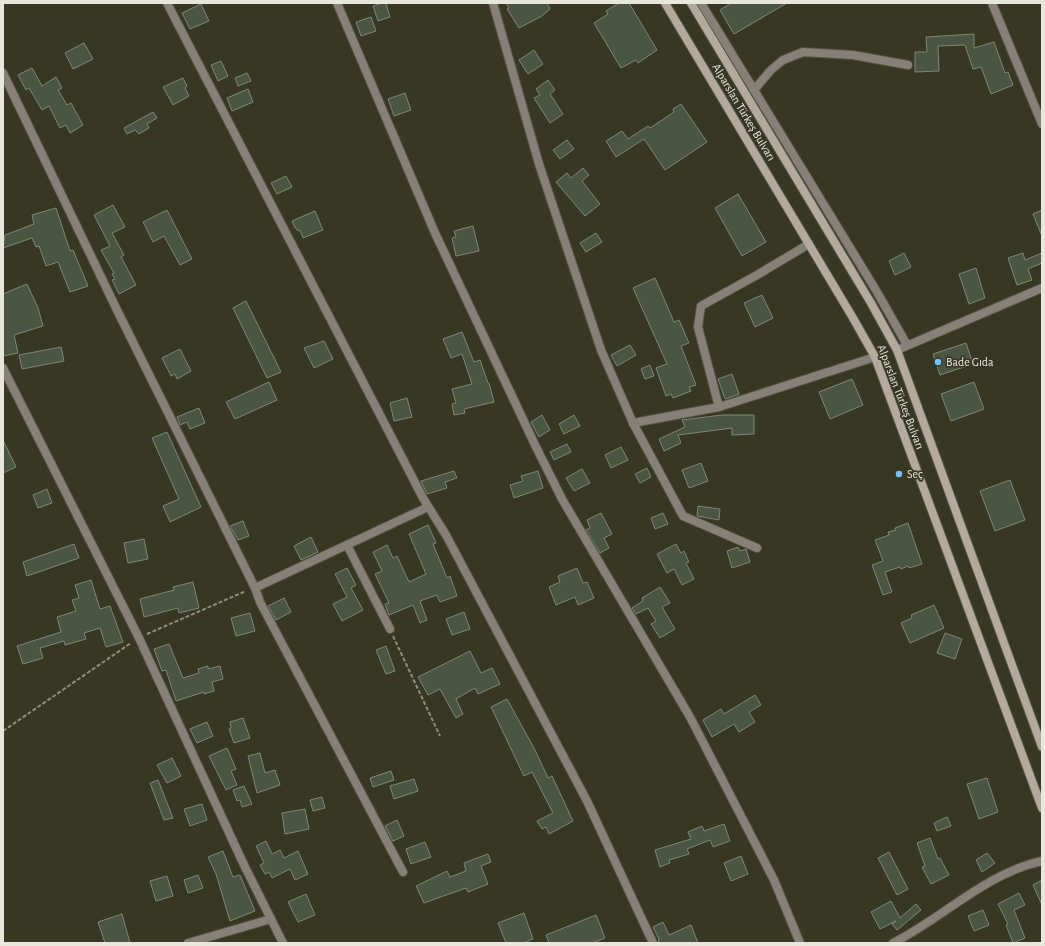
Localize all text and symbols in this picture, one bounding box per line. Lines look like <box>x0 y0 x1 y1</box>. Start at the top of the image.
street label: Alparslan Türkeş Bulvarı <box>710 61 778 163</box>
street label: Alparslan Türkeş Bulvarı <box>876 343 926 451</box>
place label: Bade Gıda <box>946 356 994 368</box>
marker: Bade Gıda <box>933 357 943 367</box>
place label: Seç <box>907 468 923 480</box>
marker: Seç <box>894 469 904 479</box>

